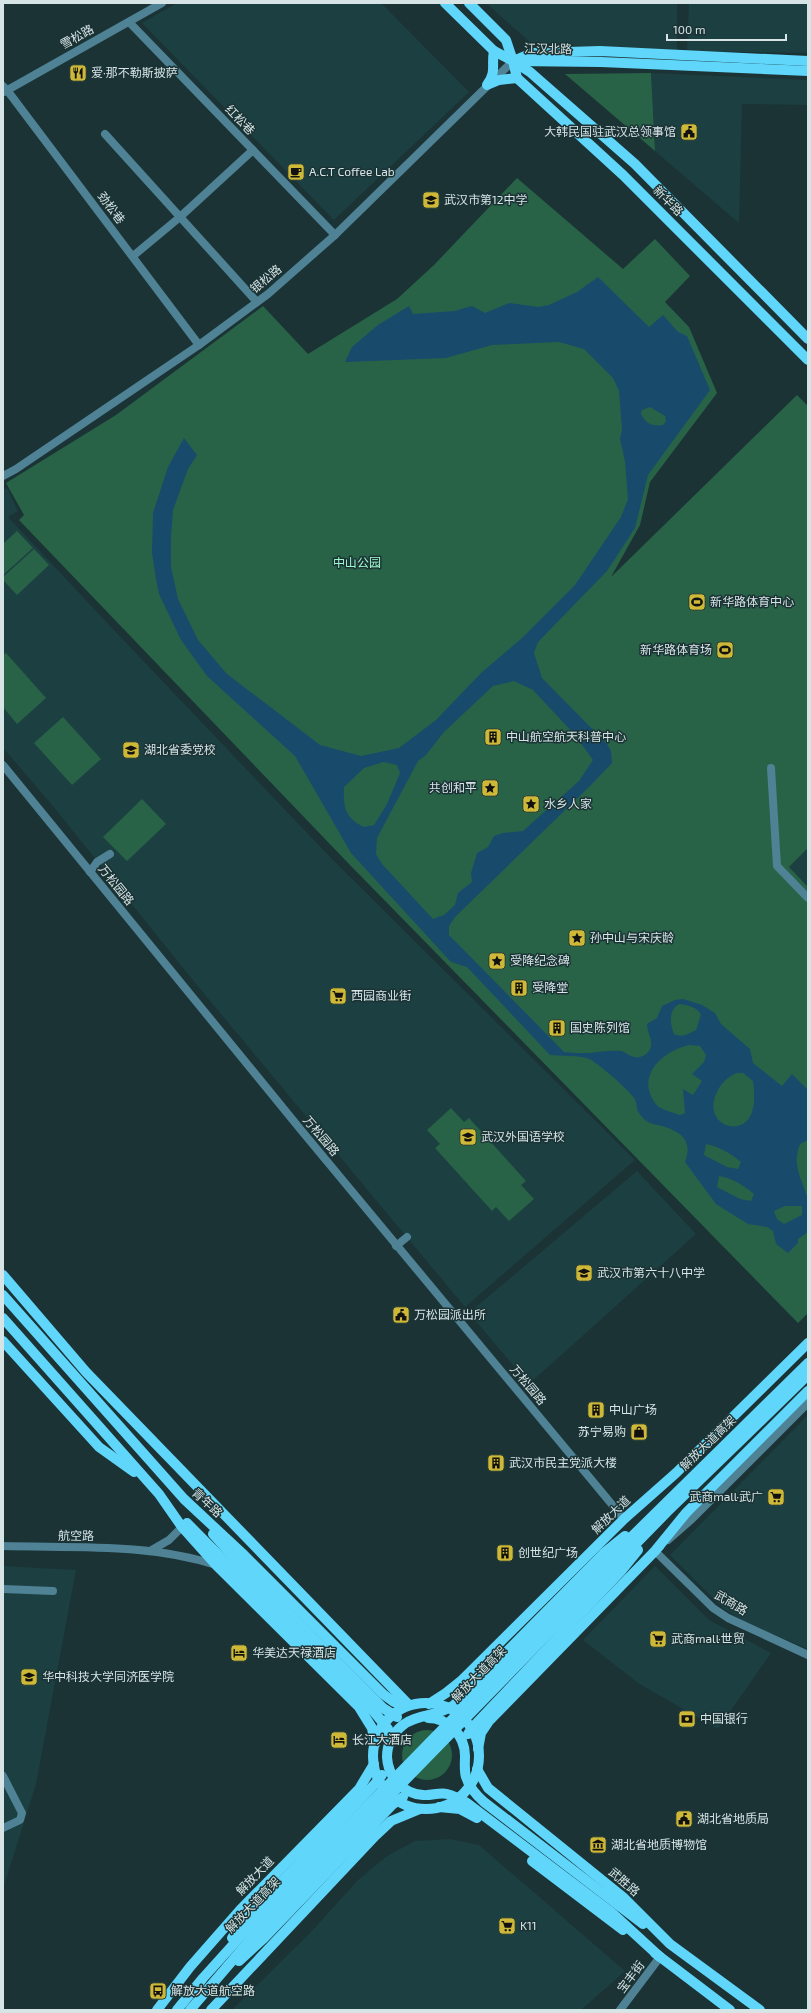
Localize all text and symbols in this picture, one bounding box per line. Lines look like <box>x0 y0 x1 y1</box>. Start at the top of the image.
scale bar <box>667 16 786 42</box>
street label: 雪松路 <box>57 21 96 51</box>
text: 100 m <box>673 22 705 36</box>
street label: 江汉北路 <box>524 41 572 55</box>
restaurant icon: 爱·那不勒斯披萨 <box>68 63 88 83</box>
place label: 爱·那不勒斯披萨 <box>91 65 178 79</box>
street label: 红松巷 <box>223 101 258 137</box>
public building icon: 大韩民国驻武汉总领事馆 <box>679 122 699 142</box>
place label: 大韩民国驻武汉总领事馆 <box>544 124 676 138</box>
cafe icon: A.C.T Coffee Lab <box>286 162 306 182</box>
place label: A.C.T Coffee Lab <box>309 164 395 178</box>
street label: 新华路 <box>651 183 686 218</box>
street label: 劲松巷 <box>95 189 128 226</box>
school or university icon: 武汉市第12中学 <box>421 190 441 210</box>
place label: 武汉市第12中学 <box>444 192 528 206</box>
street label: 银松路 <box>247 261 284 295</box>
park label: 中山公园 <box>333 555 381 569</box>
sports icon: 新华路体育中心 <box>687 592 707 612</box>
place label: 新华路体育中心 <box>710 594 794 608</box>
sports icon: 新华路体育场 <box>715 640 735 660</box>
place label: 新华路体育场 <box>640 642 712 656</box>
building icon: 中山航空航天科普中心 <box>483 727 503 747</box>
place label: 中山航空航天科普中心 <box>506 729 626 743</box>
school or university icon: 湖北省委党校 <box>121 740 141 760</box>
place label: 湖北省委党校 <box>144 742 216 756</box>
place icon: 共创和平 <box>480 778 500 798</box>
place label: 共创和平 <box>429 780 477 794</box>
place icon: 水乡人家 <box>521 794 541 814</box>
place label: 水乡人家 <box>544 796 592 810</box>
street label: 万松园路 <box>96 861 137 907</box>
place icon: 孙中山与宋庆龄 <box>567 928 587 948</box>
place label: 孙中山与宋庆龄 <box>590 930 674 944</box>
place icon: 受降纪念碑 <box>487 951 507 971</box>
place label: 受降纪念碑 <box>510 953 570 967</box>
building icon: 受降堂 <box>509 978 529 998</box>
place label: 受降堂 <box>532 980 568 994</box>
supermarket icon: 西园商业街 <box>328 986 348 1006</box>
place label: 西园商业街 <box>351 988 411 1002</box>
building icon: 国史陈列馆 <box>547 1018 567 1038</box>
place label: 国史陈列馆 <box>570 1020 630 1034</box>
street label: 万松园路 <box>301 1112 343 1158</box>
school or university icon: 武汉外国语学校 <box>458 1127 478 1147</box>
place label: 武汉外国语学校 <box>481 1129 565 1143</box>
school or university icon: 武汉市第六十八中学 <box>574 1263 594 1283</box>
place label: 武汉市第六十八中学 <box>597 1265 705 1279</box>
public building icon: 万松园派出所 <box>391 1305 411 1325</box>
place label: 万松园派出所 <box>414 1307 486 1321</box>
street label: 万松园路 <box>508 1361 550 1407</box>
building icon: 中山广场 <box>586 1400 606 1420</box>
place label: 中山广场 <box>609 1402 657 1416</box>
street label: 解放大道高架 <box>677 1412 738 1472</box>
shop icon: 苏宁易购 <box>629 1422 649 1442</box>
place label: 苏宁易购 <box>578 1424 626 1438</box>
building icon: 武汉市民主党派大楼 <box>486 1453 506 1473</box>
place label: 武汉市民主党派大楼 <box>509 1455 617 1469</box>
street label: 青年路 <box>190 1485 226 1520</box>
supermarket icon: 武商mall·武广 <box>766 1487 786 1507</box>
place label: 武商mall·武广 <box>689 1489 763 1503</box>
street label: 解放大道 <box>588 1493 632 1536</box>
street label: 航空路 <box>58 1528 94 1542</box>
building icon: 创世纪广场 <box>495 1543 515 1563</box>
place label: 创世纪广场 <box>518 1545 578 1559</box>
street label: 武商路 <box>712 1587 751 1617</box>
supermarket icon: 武商mall·世贸 <box>648 1629 668 1649</box>
place label: 武商mall·世贸 <box>671 1631 745 1645</box>
hotel icon: 华美达天禄酒店 <box>229 1643 249 1663</box>
street label: 解放大道高架 <box>448 1643 508 1704</box>
place label: 华美达天禄酒店 <box>252 1645 336 1659</box>
school or university icon: 华中科技大学同济医学院 <box>19 1667 39 1687</box>
place label: 华中科技大学同济医学院 <box>42 1669 174 1683</box>
bank icon: 中国银行 <box>677 1709 697 1729</box>
place label: 中国银行 <box>700 1711 748 1725</box>
hotel icon: 长江大酒店 <box>329 1730 349 1750</box>
place label: 长江大酒店 <box>352 1732 412 1746</box>
public building icon: 湖北省地质局 <box>674 1809 694 1829</box>
place label: 湖北省地质局 <box>697 1811 769 1825</box>
museum icon: 湖北省地质博物馆 <box>588 1835 608 1855</box>
place label: 湖北省地质博物馆 <box>611 1837 707 1851</box>
street label: 解放大道 <box>233 1853 276 1897</box>
street label: 武胜路 <box>606 1864 643 1898</box>
street label: 解放大道高架 <box>222 1874 282 1935</box>
supermarket icon: K11 <box>497 1916 517 1936</box>
place label: K11 <box>520 1918 537 1932</box>
street label: 宝丰街 <box>614 1958 647 1995</box>
bus stop icon: 解放大道航空路 <box>148 1981 168 2001</box>
place label: 解放大道航空路 <box>171 1983 255 1997</box>

